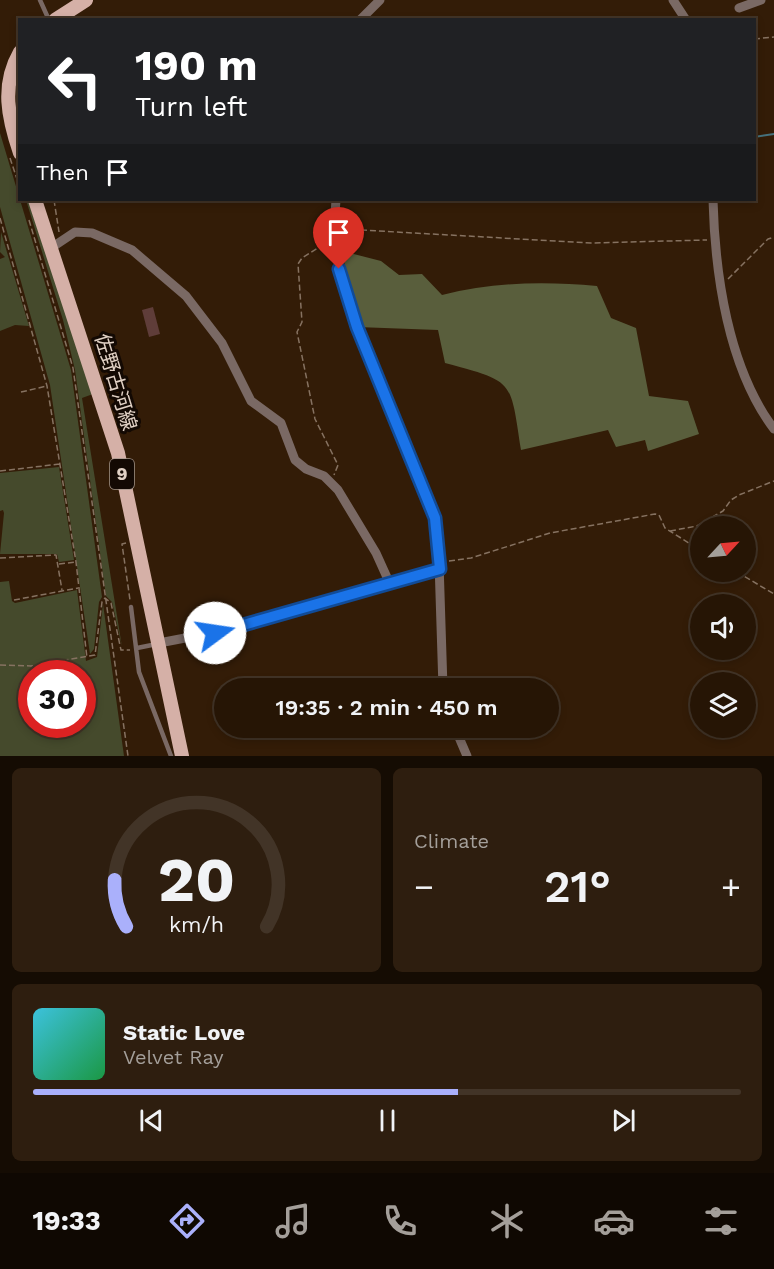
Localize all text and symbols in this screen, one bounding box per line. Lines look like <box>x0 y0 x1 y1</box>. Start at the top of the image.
text: 190 m <box>135 41 258 90</box>
icon: left <box>36 42 114 120</box>
text: Turn left <box>135 91 247 123</box>
icon: arrive <box>101 156 134 189</box>
text: Then <box>36 160 89 185</box>
pin <box>313 207 364 269</box>
icon: arrive <box>322 216 355 249</box>
street label: 佐野古河線 <box>90 331 142 433</box>
road number: 9 <box>110 459 134 489</box>
north arrow <box>690 516 756 582</box>
map controls <box>690 516 756 738</box>
button: sound <box>690 594 756 660</box>
position arrow <box>183 601 247 665</box>
speed limit sign: 30 <box>18 660 96 738</box>
button: layers <box>690 672 756 738</box>
text: 19:35 · 2 min · 450 m <box>276 695 497 720</box>
text: Climate <box>414 829 489 853</box>
text: 20 <box>158 843 235 916</box>
text: 21° <box>544 860 611 913</box>
text: − <box>414 867 434 906</box>
text: + <box>721 867 741 906</box>
text: km/h <box>169 912 224 937</box>
text: Static Love <box>123 1020 245 1045</box>
text: Velvet Ray <box>123 1045 224 1069</box>
icon: previous <box>135 1104 168 1137</box>
icon: pause <box>371 1104 404 1137</box>
icon: next <box>607 1104 640 1137</box>
icon: directions <box>166 1200 208 1242</box>
icon: music <box>272 1200 314 1242</box>
icon: phone <box>379 1200 421 1242</box>
icon: climate <box>486 1200 528 1242</box>
icon: car <box>593 1200 635 1242</box>
icon: filters <box>700 1200 742 1242</box>
text: 19:33 <box>32 1205 101 1237</box>

